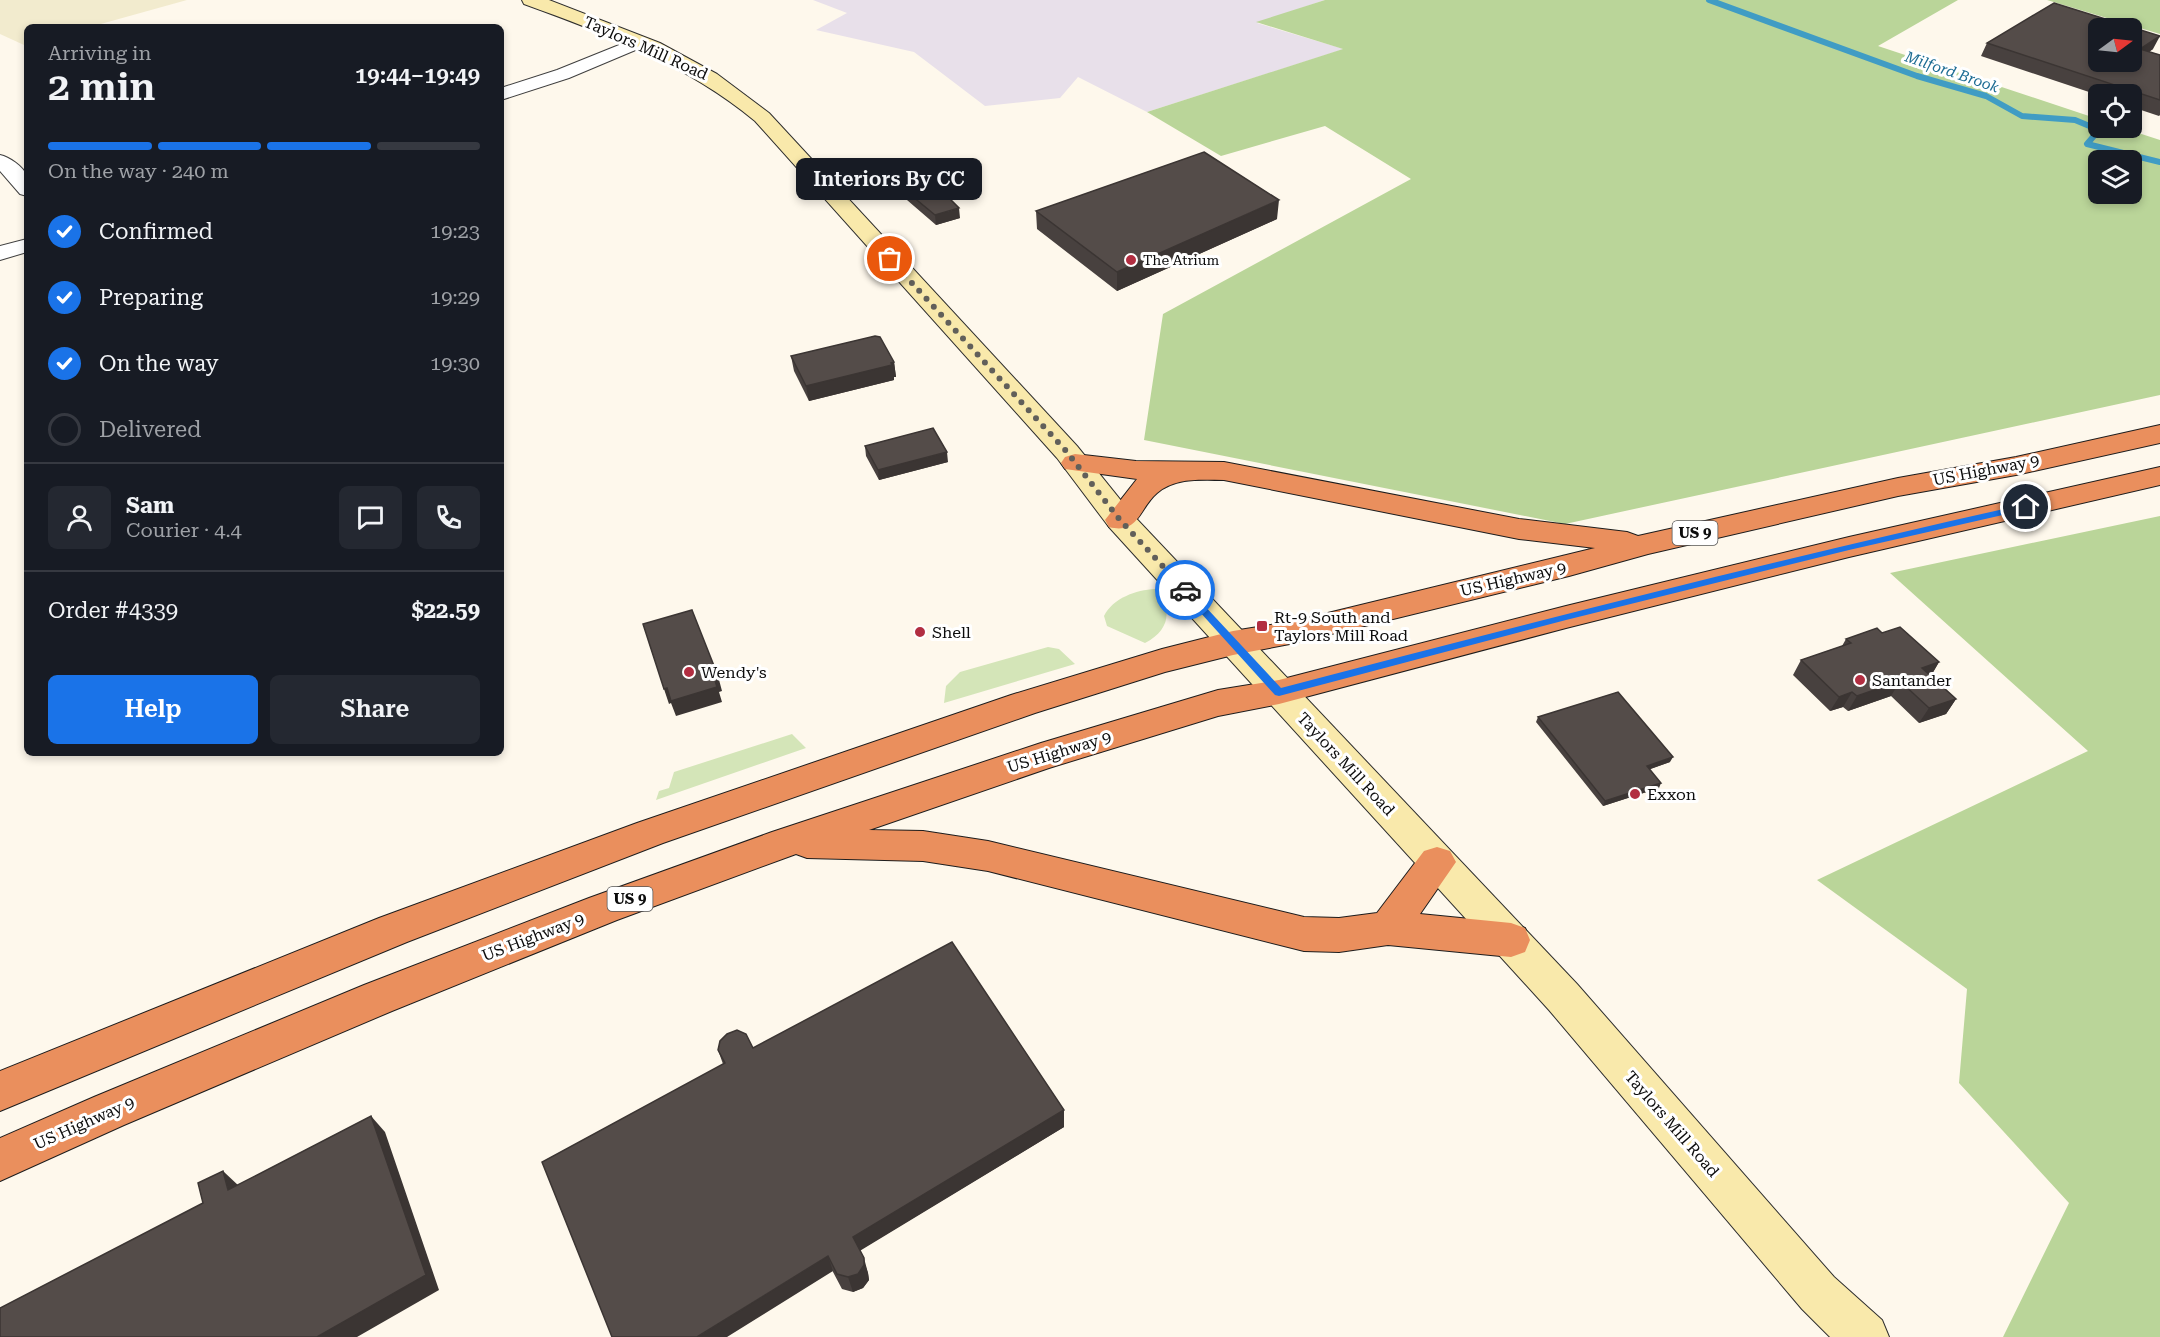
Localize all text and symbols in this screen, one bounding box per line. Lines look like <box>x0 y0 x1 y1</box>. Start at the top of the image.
street label: Taylors Mill Road <box>581 12 711 84</box>
north arrow <box>2088 18 2142 72</box>
map controls <box>2088 18 2142 204</box>
text: Arriving in <box>48 41 151 65</box>
water label: Milford Brook <box>1902 47 2002 97</box>
text: 19:44–19:49 <box>355 63 480 88</box>
text: 2 min <box>48 64 155 110</box>
button: locate <box>2088 84 2142 138</box>
button: layers <box>2088 150 2142 204</box>
callout: Interiors By CC <box>797 157 983 199</box>
text: On the way · 240 m <box>48 159 229 183</box>
text: Interiors By CC <box>813 167 965 191</box>
icon: check <box>48 215 81 248</box>
text: Confirmed <box>99 219 213 244</box>
text: 19:23 <box>430 219 480 243</box>
pin <box>864 233 915 284</box>
icon: bag <box>873 242 906 275</box>
place label: The Atrium <box>1143 252 1219 268</box>
marker: The Atrium <box>1124 253 1138 267</box>
icon: check <box>48 281 81 314</box>
text: Preparing <box>99 285 203 310</box>
text: 19:29 <box>430 285 480 309</box>
icon: check <box>48 347 81 380</box>
text: On the way <box>99 351 219 376</box>
text: 19:30 <box>430 351 480 375</box>
text: Delivered <box>99 417 201 442</box>
street label: US Highway 9 <box>1931 450 2041 490</box>
pin <box>2000 481 2051 532</box>
button: person <box>48 486 111 549</box>
button: chat <box>339 486 402 549</box>
button: phone <box>417 486 480 549</box>
icon: home <box>2009 490 2042 523</box>
text: Sam <box>126 493 174 518</box>
text: Courier · 4.4 <box>126 518 242 542</box>
road number: US 9 <box>1672 521 1718 545</box>
street label: US Highway 9 <box>1458 558 1568 600</box>
courier <box>1155 560 1215 620</box>
icon: car <box>1169 574 1202 607</box>
text: Order #4339 <box>48 598 178 623</box>
text: $22.59 <box>411 598 480 623</box>
place label: Rt-9 South and Taylors Mill Road <box>1274 608 1408 645</box>
marker: Rt-9 South and Taylors Mill Road <box>1255 619 1269 633</box>
place label: Shell <box>932 623 971 642</box>
marker: Shell <box>913 625 927 639</box>
place label: Wendy's <box>701 663 767 682</box>
marker: Wendy's <box>682 665 696 679</box>
place label: Santander <box>1872 671 1952 690</box>
marker: Santander <box>1853 673 1867 687</box>
button: Help <box>48 675 258 744</box>
button: Share <box>270 675 480 744</box>
street label: Taylors Mill Road <box>1293 709 1399 819</box>
street label: US Highway 9 <box>1005 727 1114 777</box>
place label: Exxon <box>1647 785 1696 804</box>
marker: Exxon <box>1628 787 1642 801</box>
road number: US 9 <box>608 887 652 911</box>
street label: US Highway 9 <box>479 909 587 965</box>
street label: Taylors Mill Road <box>1621 1067 1723 1181</box>
street label: US Highway 9 <box>31 1092 137 1154</box>

